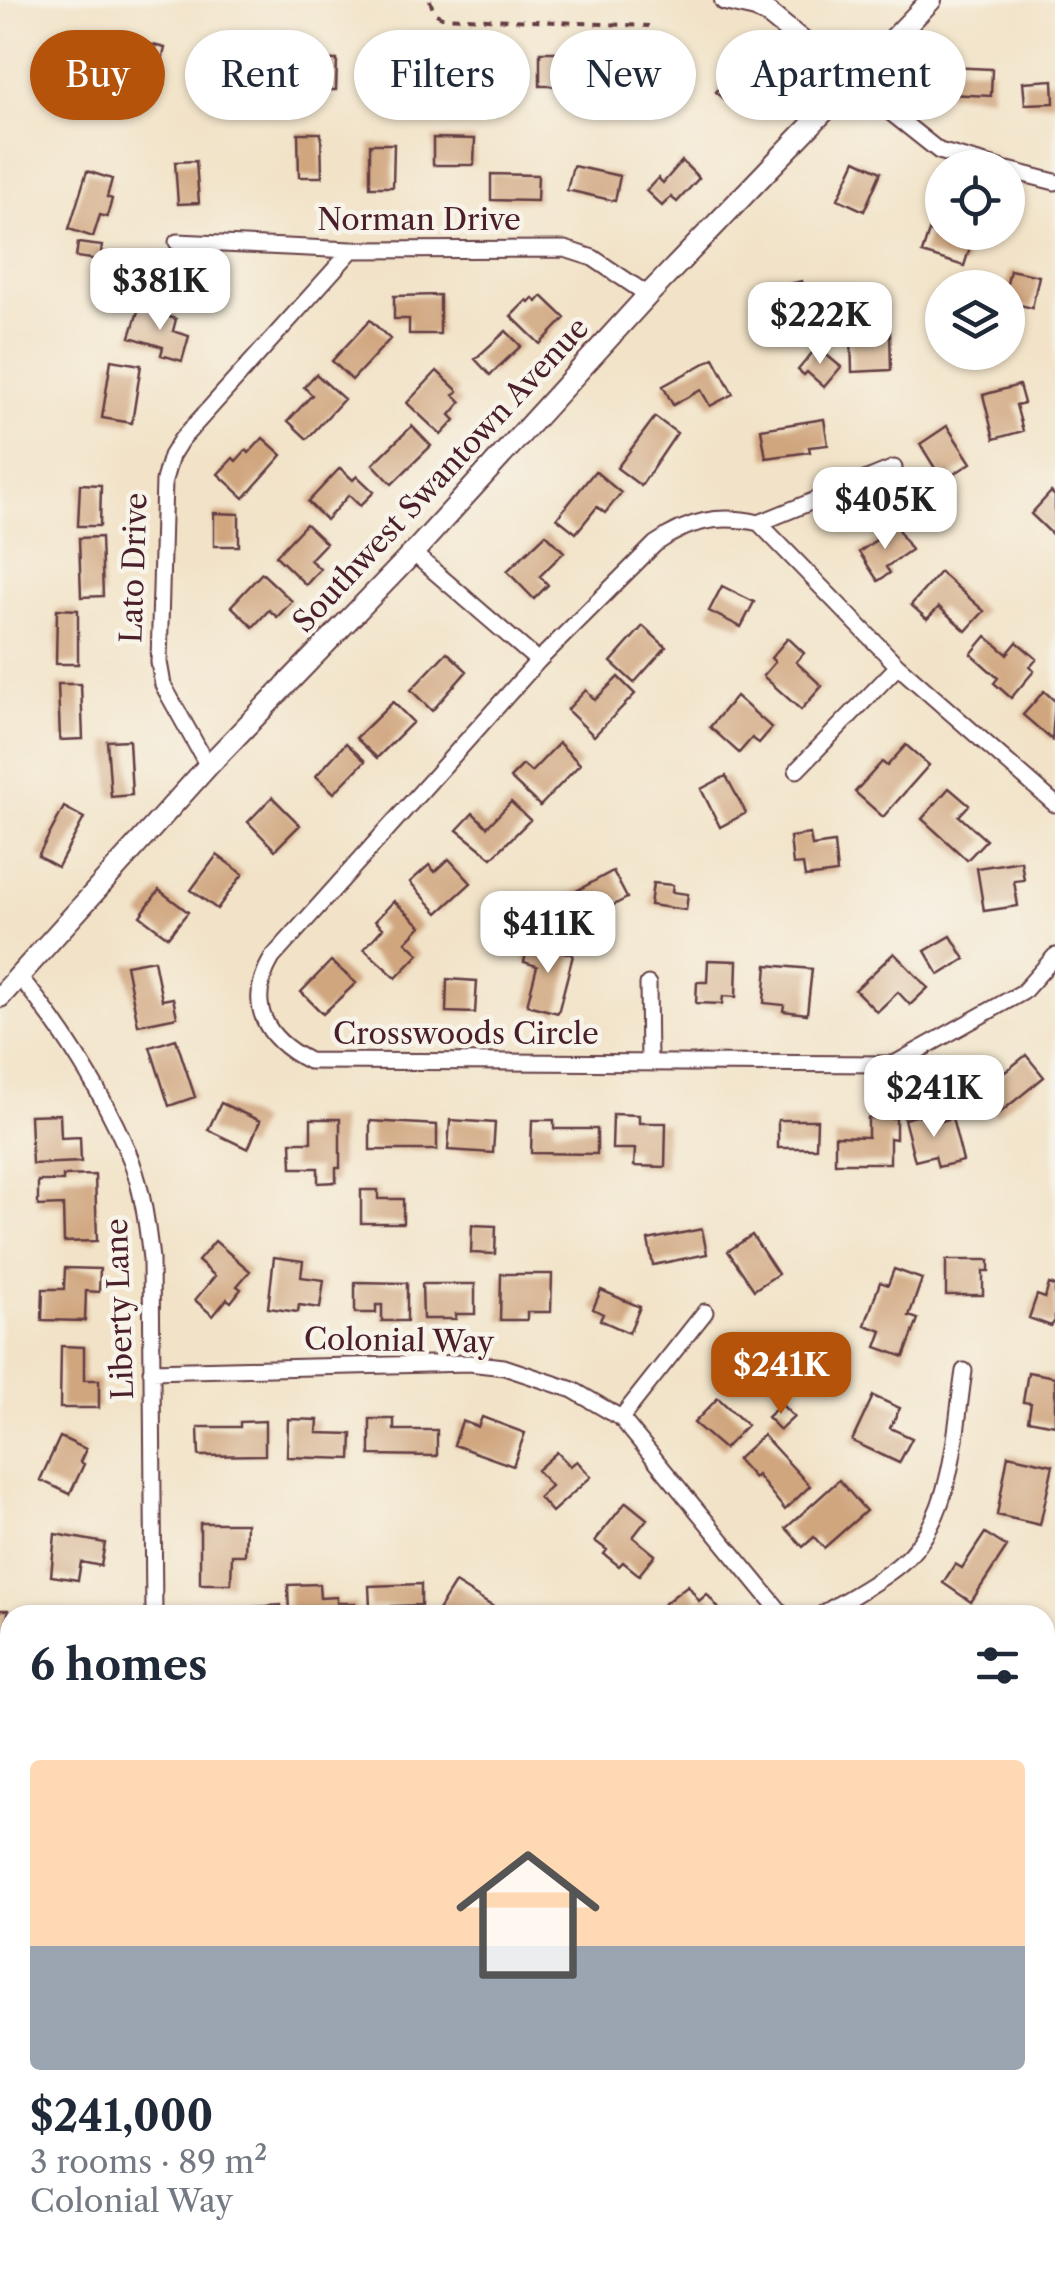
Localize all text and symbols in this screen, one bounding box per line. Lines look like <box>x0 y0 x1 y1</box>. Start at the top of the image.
chip: Buy <box>30 30 165 120</box>
chip: Rent <box>185 30 334 120</box>
chip: Filters <box>354 30 530 120</box>
chip: New <box>550 30 696 120</box>
chip: Apartment <box>716 30 966 120</box>
map controls <box>925 150 1025 370</box>
button: locate <box>925 150 1025 250</box>
street label: Norman Drive <box>317 201 521 238</box>
pin: $381K <box>90 248 230 333</box>
text: $381K <box>112 261 208 300</box>
button: layers <box>925 270 1025 370</box>
pin: $222K <box>750 282 890 367</box>
text: $222K <box>770 295 870 334</box>
street label: Southwest Swantown Avenue <box>285 309 596 640</box>
pin: $405K <box>815 467 955 552</box>
text: $405K <box>835 480 935 519</box>
street label: Lato Drive <box>112 492 155 644</box>
pin: $411K <box>478 891 618 976</box>
text: $411K <box>502 904 594 943</box>
street label: Crosswoods Circle <box>333 1015 599 1052</box>
pin: $241K <box>864 1055 1004 1140</box>
text: $241K <box>886 1068 982 1107</box>
street label: Liberty Lane <box>98 1218 141 1400</box>
street label: Colonial Way <box>304 1320 495 1361</box>
pin: $241K <box>711 1332 851 1417</box>
text: $241K <box>733 1345 829 1384</box>
icon: filters <box>970 1638 1025 1693</box>
text: 6 homes <box>30 1639 208 1691</box>
icon: home <box>438 1825 618 2005</box>
text: $241,000 <box>30 2090 213 2142</box>
text: 3 rooms · 89 m² <box>30 2142 267 2181</box>
text: Colonial Way <box>30 2181 233 2220</box>

